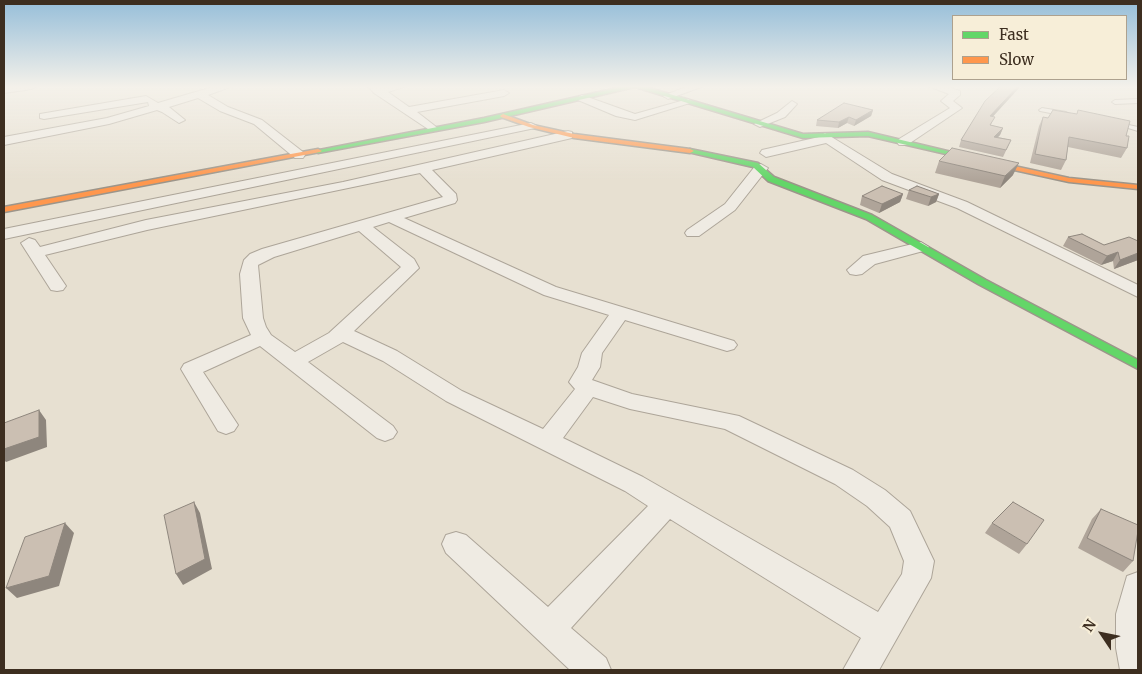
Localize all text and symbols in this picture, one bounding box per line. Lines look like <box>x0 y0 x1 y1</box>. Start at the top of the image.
legend <box>952 15 1127 80</box>
text: Fast <box>999 25 1029 44</box>
text: Slow <box>999 50 1034 69</box>
north arrow <box>1077 609 1127 659</box>
text: N <box>1079 616 1100 635</box>

